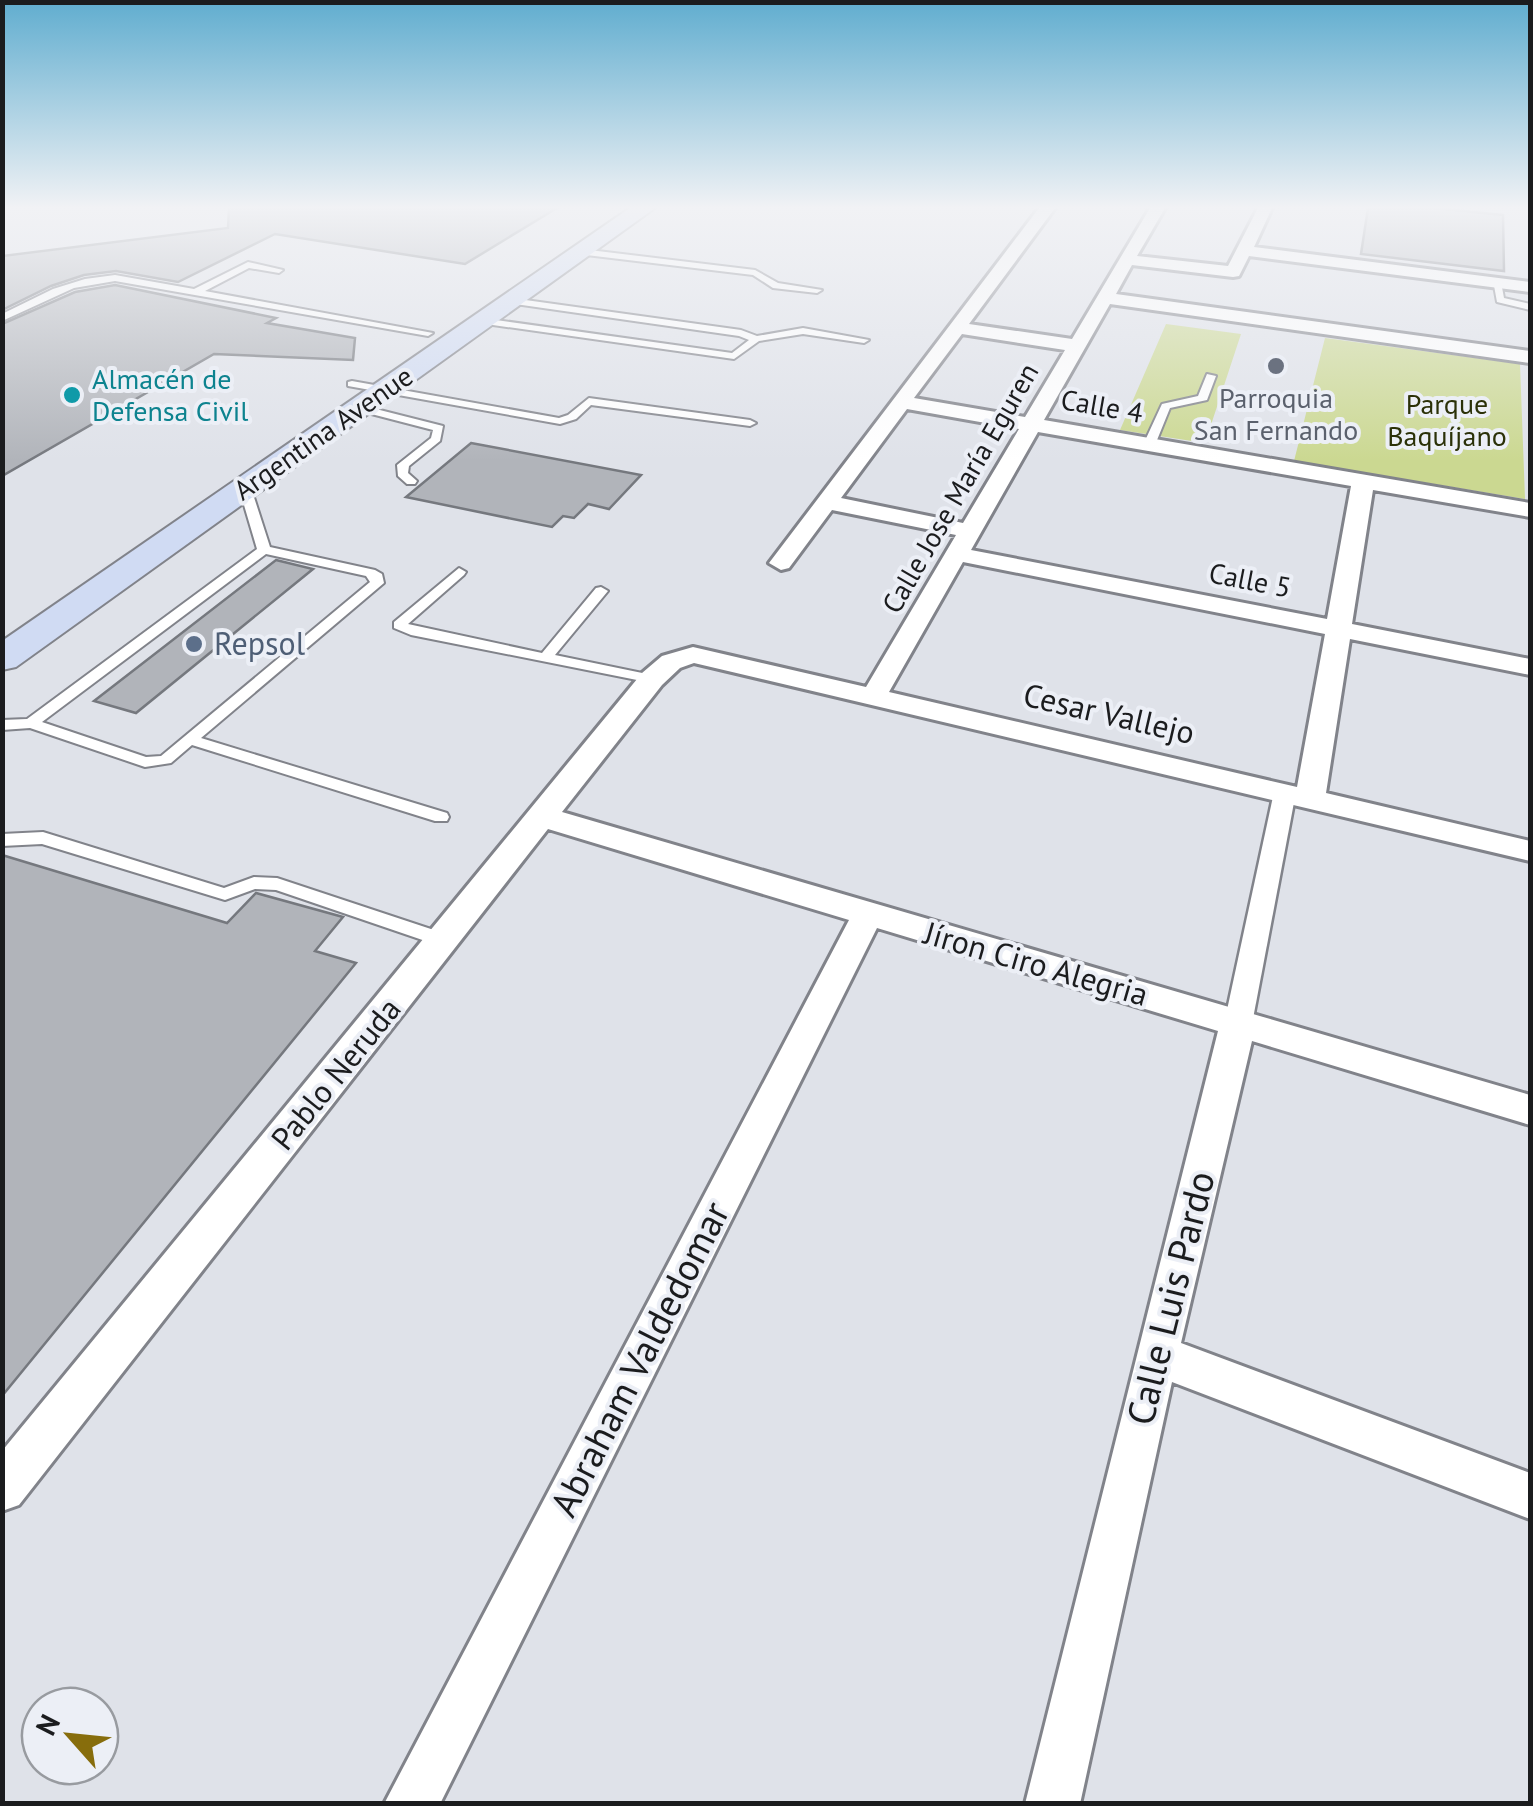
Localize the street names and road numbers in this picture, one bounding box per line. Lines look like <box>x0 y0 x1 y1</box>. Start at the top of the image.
street label: Calle Jose María Eguren <box>873 356 1046 619</box>
street label: Argentina Avenue <box>226 357 420 508</box>
street label: Calle 4 <box>1058 380 1146 431</box>
street label: Calle 5 <box>1206 553 1294 606</box>
street label: Cesar Vallejo <box>1020 673 1199 753</box>
street label: Jíron Ciro Alegria <box>918 910 1153 1015</box>
street label: Pablo Neruda <box>261 989 409 1158</box>
street label: Calle Luis Pardo <box>1114 1166 1225 1430</box>
street label: Abraham Valdedomar <box>538 1193 739 1524</box>

